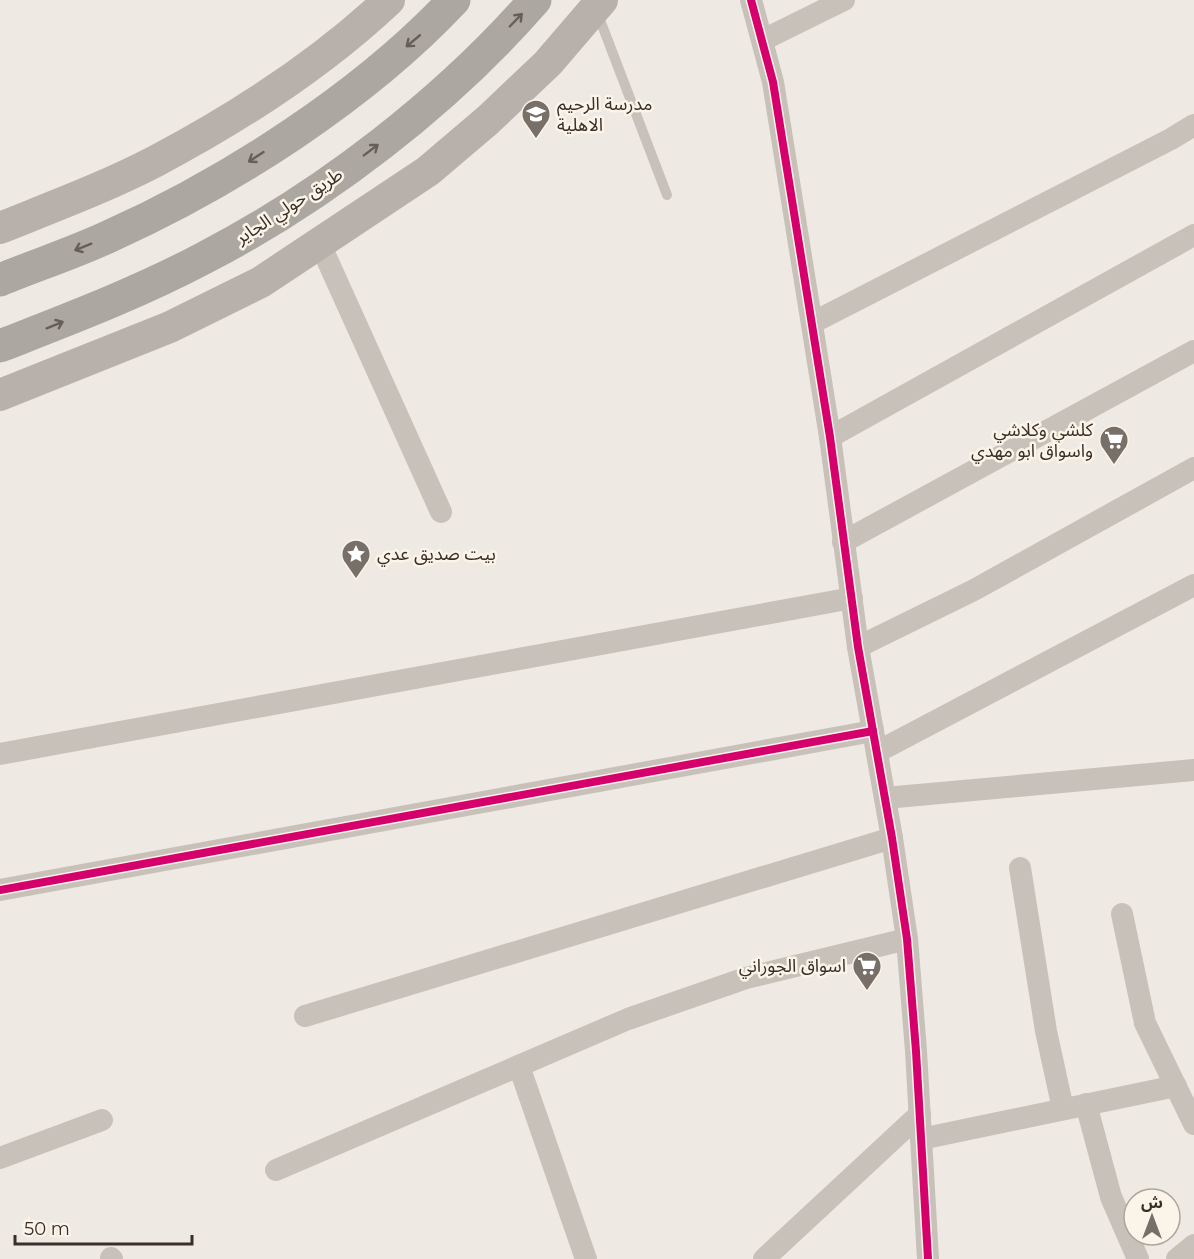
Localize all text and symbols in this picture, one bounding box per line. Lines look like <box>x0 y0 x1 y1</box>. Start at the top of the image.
one-way arrow <box>509 13 524 28</box>
one-way arrow <box>406 34 421 48</box>
place label: مدرسة الرحيم الاهلية <box>557 93 652 136</box>
school or university icon: مدرسة الرحيم الاهلية <box>520 98 552 140</box>
one-way arrow <box>363 144 379 156</box>
one-way arrow <box>248 151 265 163</box>
street label: طريق حولي الجاير <box>230 163 348 251</box>
one-way arrow <box>75 242 93 253</box>
one-way arrow <box>45 318 63 329</box>
place label: كلشي وكلاشي واسواق ابو مهدي <box>971 419 1094 464</box>
supermarket icon: كلشي وكلاشي واسواق ابو مهدي <box>1098 424 1130 466</box>
place icon: بيت صديق عدي <box>340 538 372 580</box>
place label: بيت صديق عدي <box>377 543 496 567</box>
supermarket icon: اسواق الجوراني <box>851 950 883 992</box>
place label: اسواق الجوراني <box>739 955 846 979</box>
north arrow <box>1122 1187 1182 1247</box>
text: ش <box>1141 1193 1163 1212</box>
scale bar <box>15 1208 192 1246</box>
text: 50 m <box>24 1218 70 1240</box>

